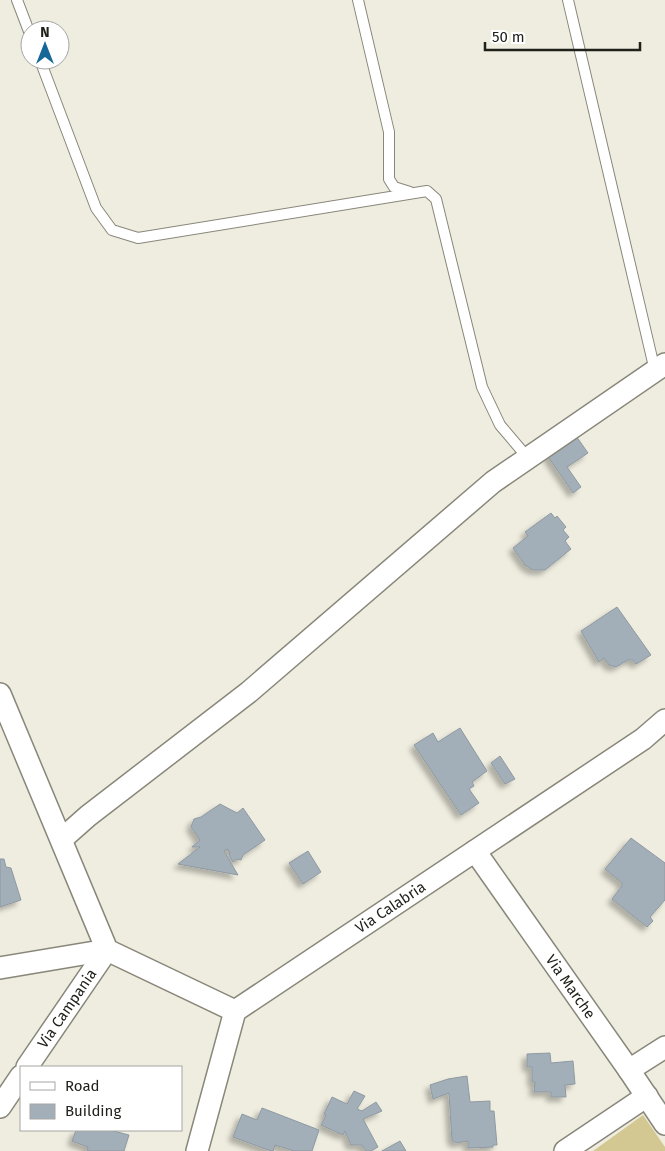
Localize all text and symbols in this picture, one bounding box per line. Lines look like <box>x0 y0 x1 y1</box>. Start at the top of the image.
north arrow <box>20 20 70 70</box>
scale bar <box>485 20 640 52</box>
text: N <box>40 24 50 41</box>
text: 50 m <box>492 28 525 46</box>
street label: Via Calabria <box>352 877 429 937</box>
street label: Via Marche <box>542 951 599 1022</box>
street label: Via Campania <box>34 965 101 1052</box>
legend <box>20 1066 182 1131</box>
text: Road <box>65 1077 100 1095</box>
text: Building <box>65 1102 121 1120</box>

